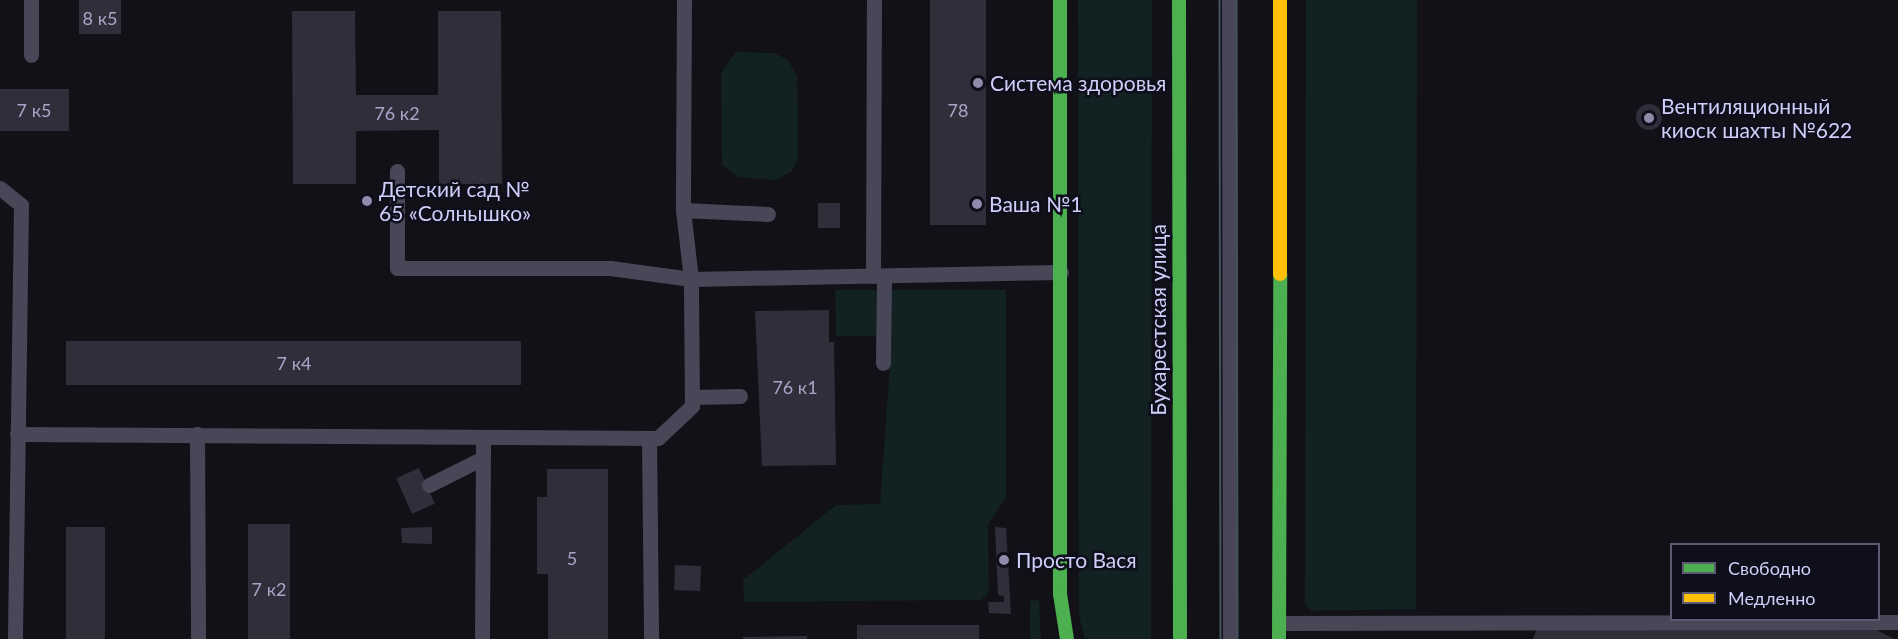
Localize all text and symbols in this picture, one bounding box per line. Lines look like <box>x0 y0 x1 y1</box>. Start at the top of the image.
house number: 8 к5 <box>83 7 117 29</box>
place label: Система здоровья <box>990 70 1166 96</box>
marker: Система здоровья <box>971 76 985 90</box>
place label: Вентиляционный киоск шахты №622 <box>1661 93 1852 143</box>
house number: 7 к5 <box>17 99 51 121</box>
house number: 78 <box>948 99 968 121</box>
house number: 76 к2 <box>374 102 420 124</box>
marker: Вентиляционный киоск шахты №622 <box>1642 111 1656 125</box>
place label: Детский сад № 65 «Солнышко» <box>379 176 531 226</box>
place label: Ваша №1 <box>989 191 1082 217</box>
marker: Детский сад № 65 «Солнышко» <box>360 194 374 208</box>
marker: Ваша №1 <box>970 197 984 211</box>
street label: Бухарестская улица <box>1145 224 1171 416</box>
house number: 7 к4 <box>277 352 311 374</box>
house number: 76 к1 <box>772 376 818 398</box>
legend <box>1670 543 1880 621</box>
house number: 5 <box>567 547 577 569</box>
place label: Просто Вася <box>1016 547 1137 573</box>
marker: Просто Вася <box>997 553 1011 567</box>
text: Свободно <box>1728 557 1811 579</box>
house number: 7 к2 <box>252 578 286 600</box>
text: Медленно <box>1728 587 1816 609</box>

